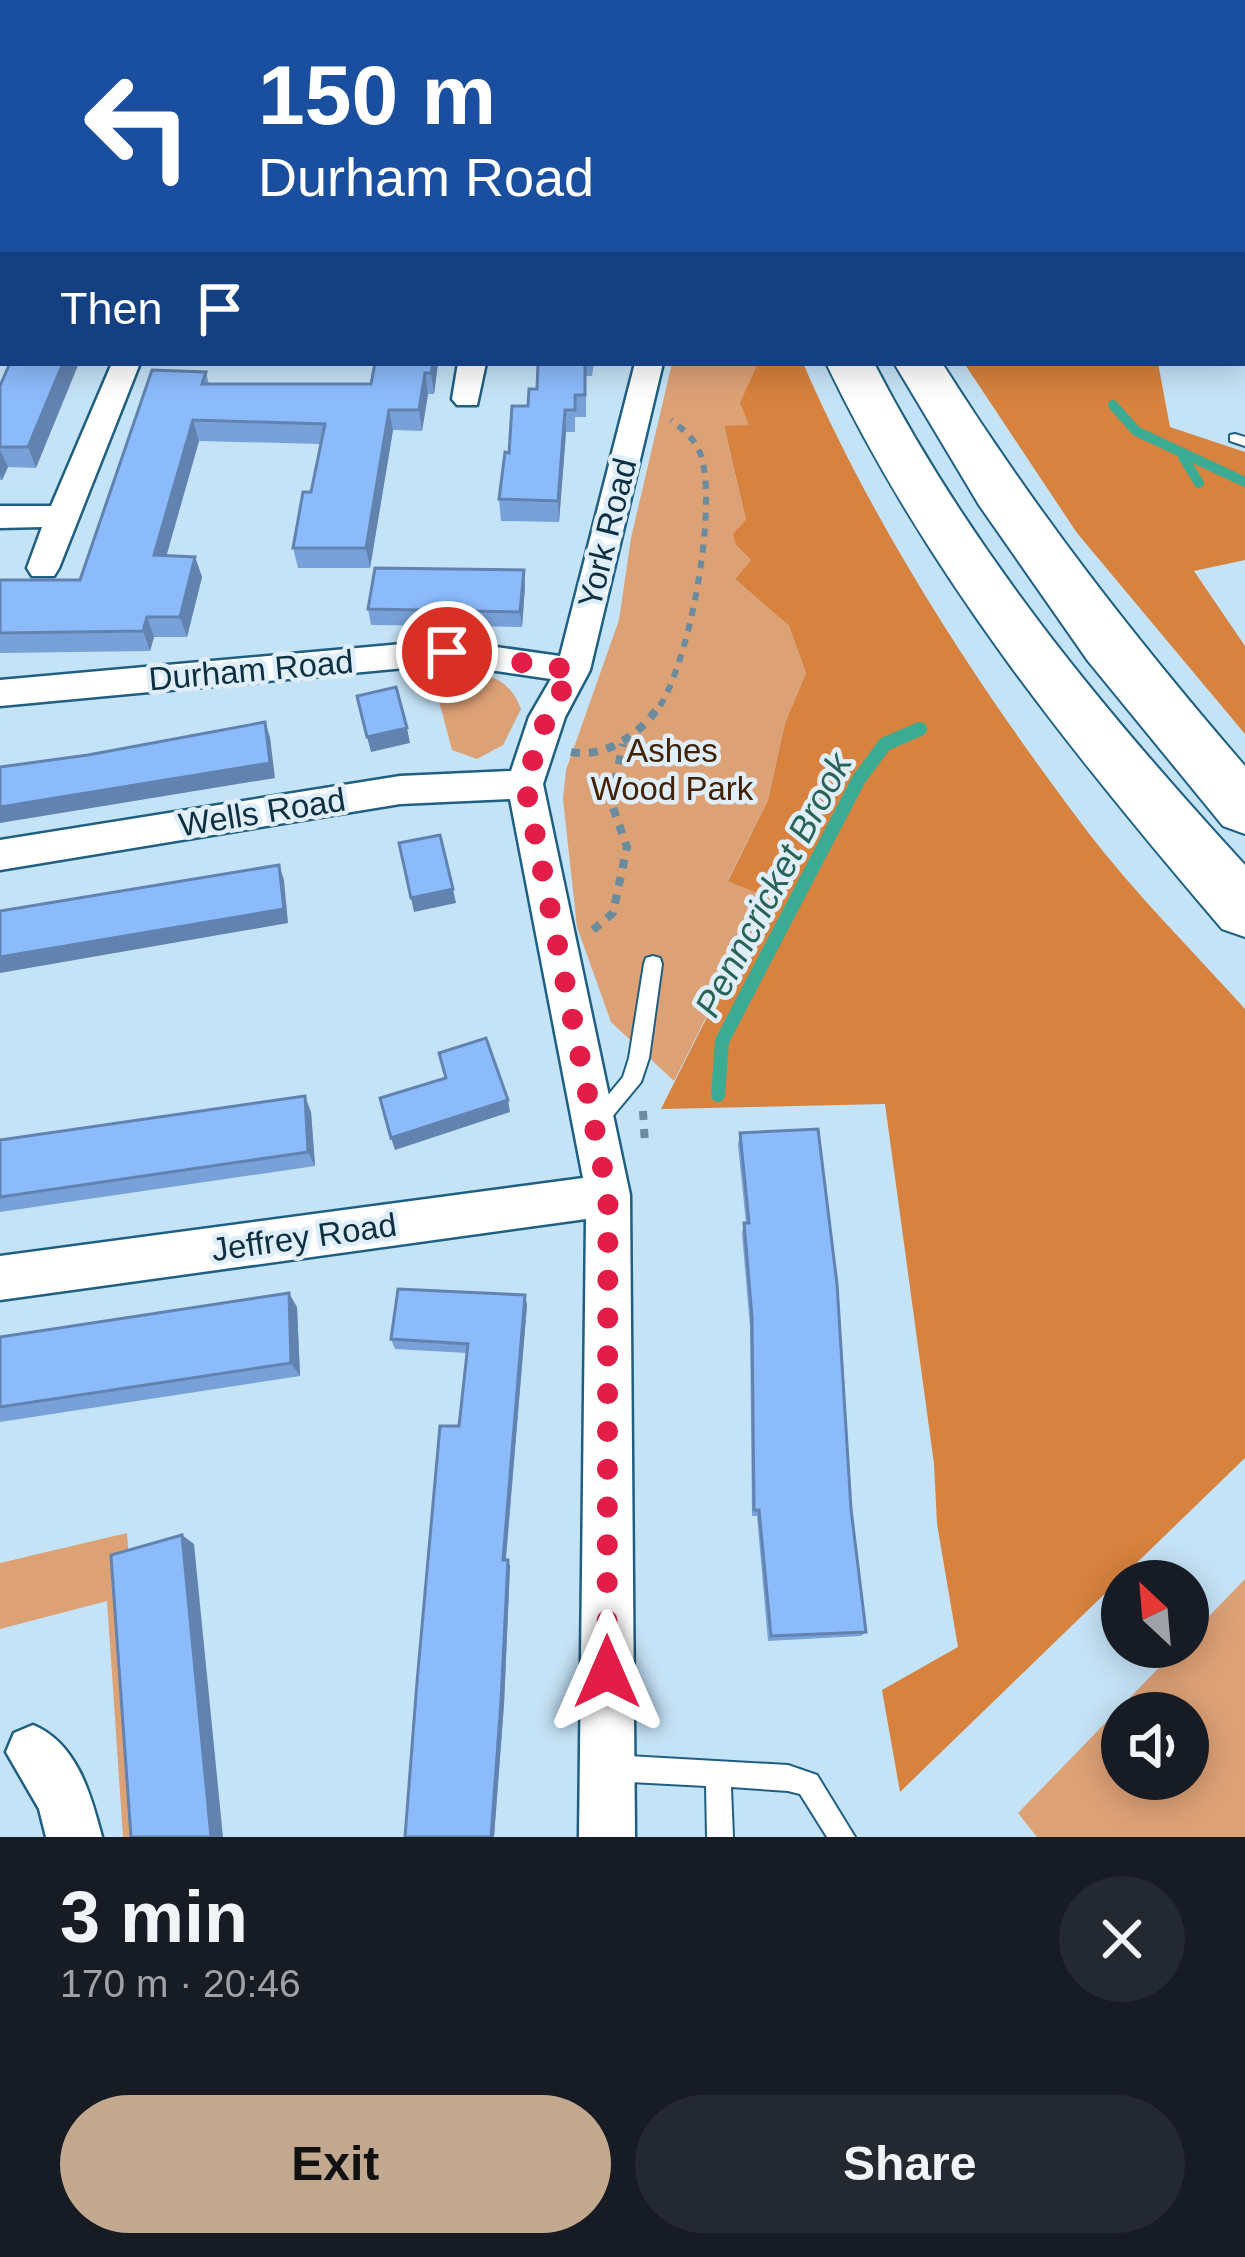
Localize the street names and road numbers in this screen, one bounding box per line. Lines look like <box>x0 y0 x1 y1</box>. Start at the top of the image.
street label: York Road <box>571 454 643 612</box>
street label: Durham Road <box>147 643 355 697</box>
street label: Wells Road <box>176 781 348 843</box>
street label: Jeffrey Road <box>209 1206 399 1268</box>

